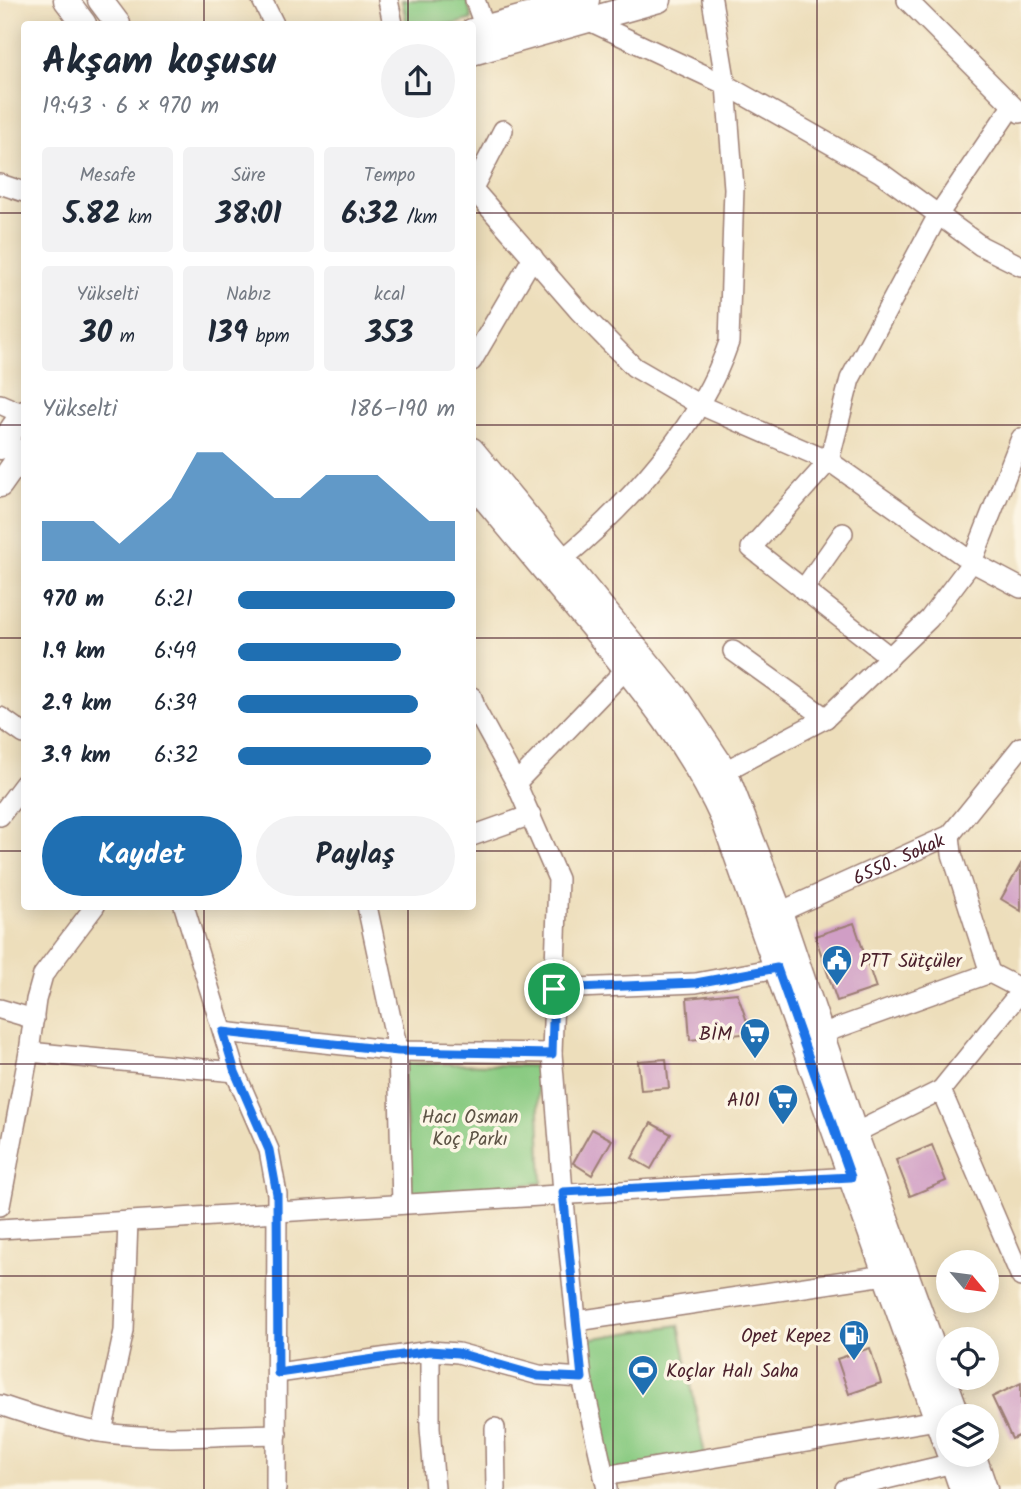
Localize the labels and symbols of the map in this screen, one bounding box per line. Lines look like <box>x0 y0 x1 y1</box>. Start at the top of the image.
street label: 6550. Sokak <box>848 826 950 894</box>
public building icon: PTT Sütçüler <box>820 943 854 987</box>
place label: PTT Sütçüler <box>860 947 964 977</box>
pin <box>524 959 584 1019</box>
supermarket icon: BİM <box>738 1016 772 1060</box>
place label: BİM <box>699 1020 732 1050</box>
supermarket icon: A101 <box>766 1082 800 1126</box>
place label: A101 <box>727 1086 760 1116</box>
park label: Hacı Osman Koç Parkı <box>422 1103 518 1155</box>
north arrow <box>936 1250 999 1312</box>
fuel station icon: Opet Kepez <box>837 1318 871 1362</box>
place label: Opet Kepez <box>741 1322 831 1352</box>
sports icon: Koçlar Halı Saha <box>626 1353 660 1397</box>
place label: Koçlar Halı Saha <box>666 1357 799 1387</box>

